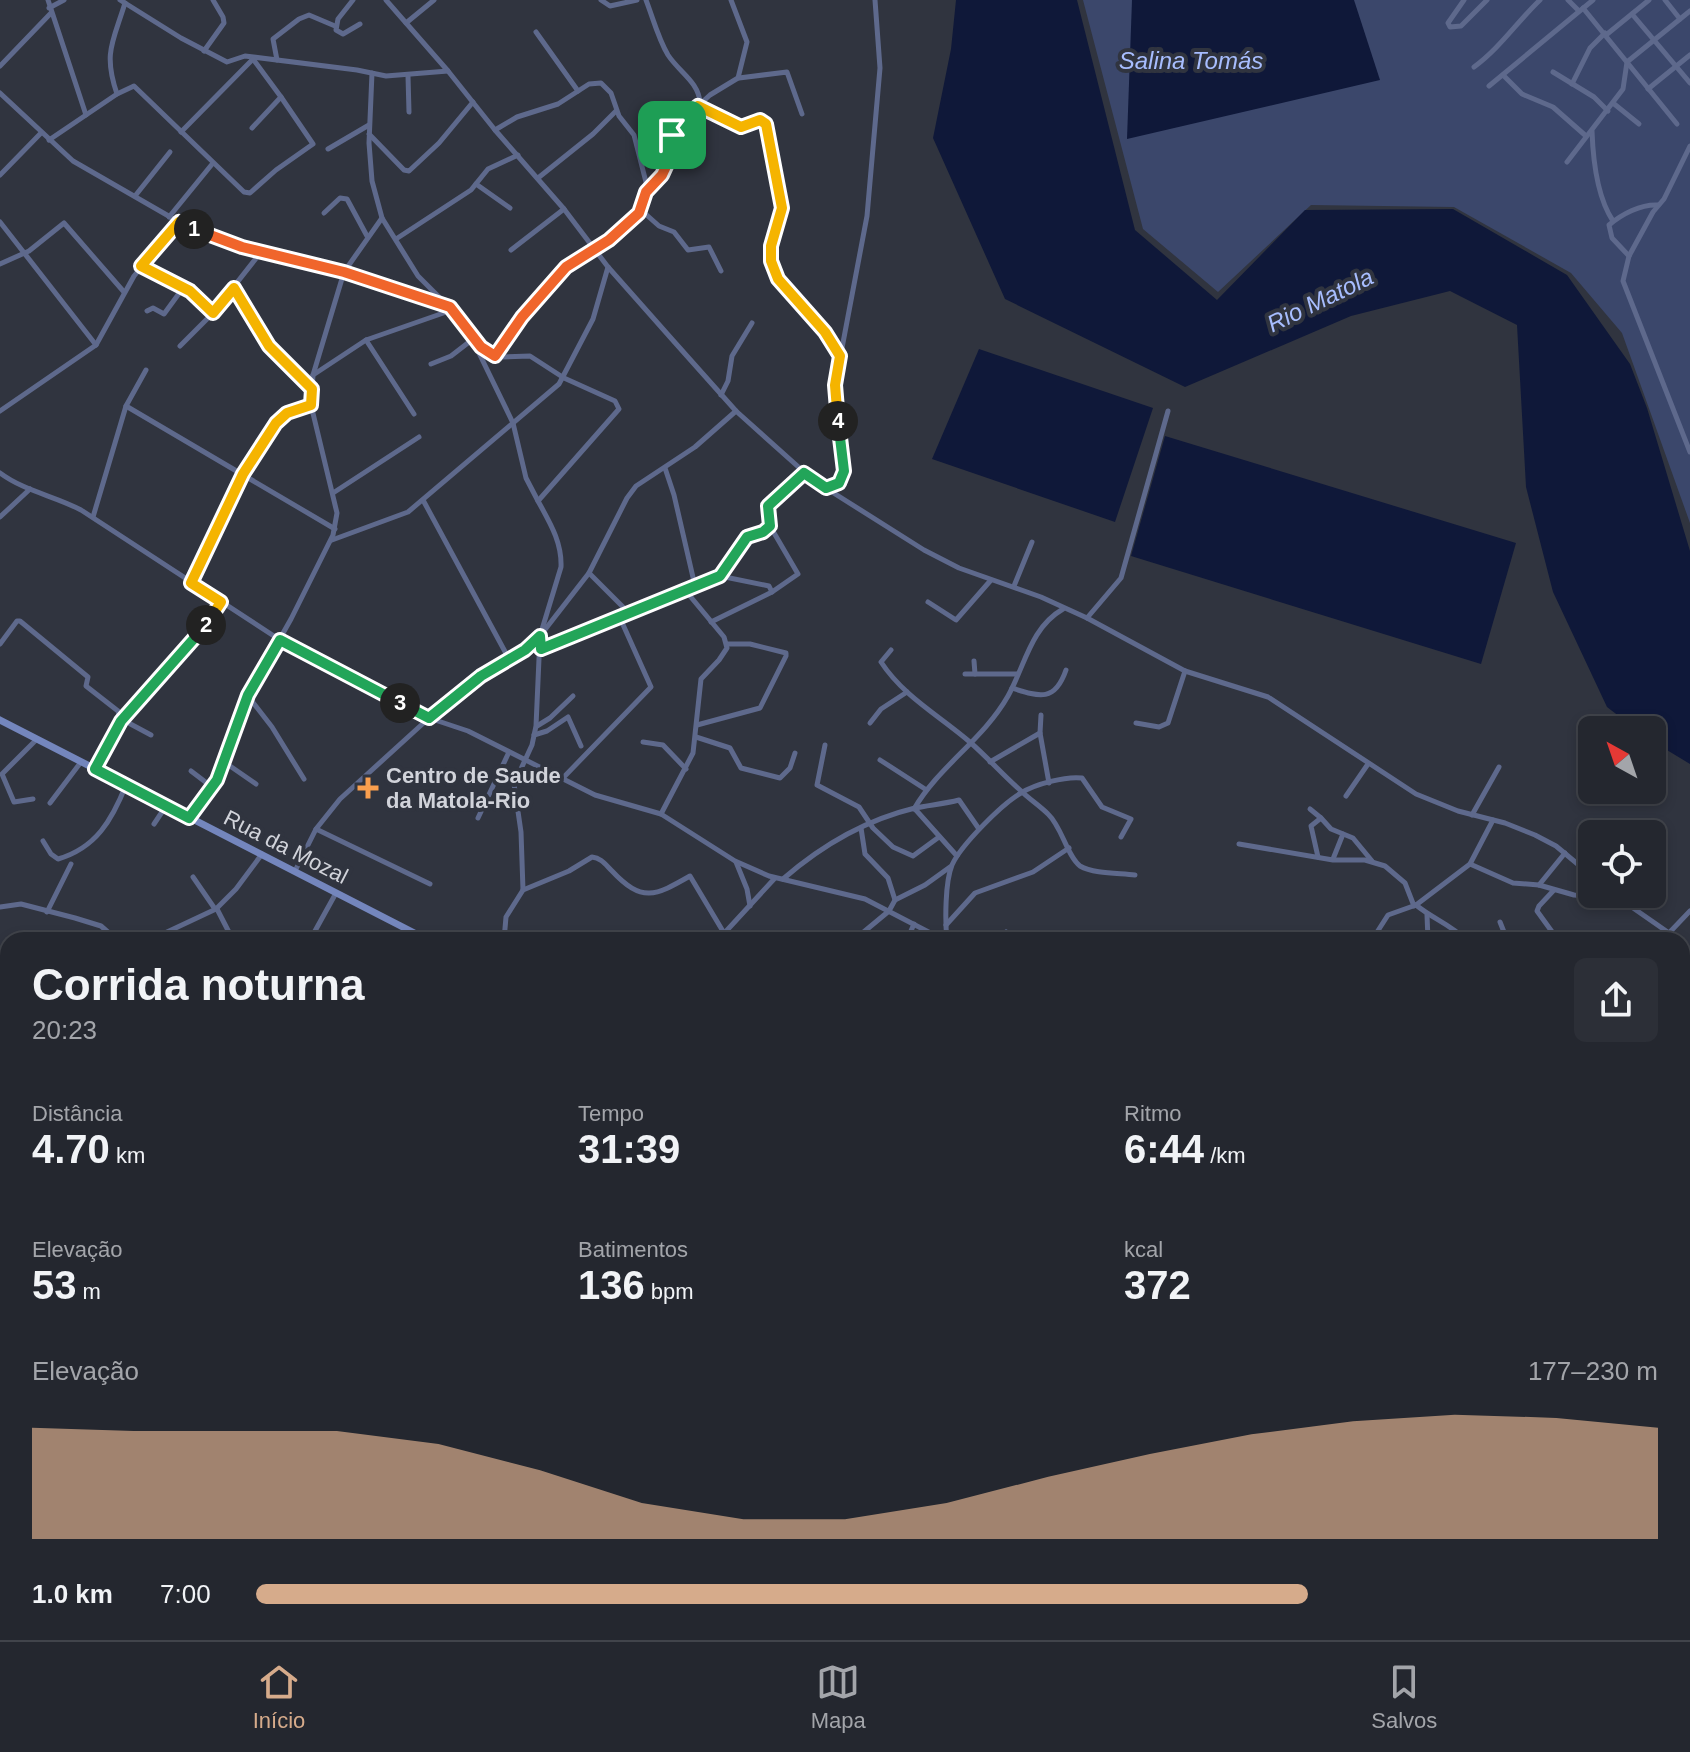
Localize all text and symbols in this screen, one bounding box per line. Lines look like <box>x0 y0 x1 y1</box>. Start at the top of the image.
water label: Salina Tomás <box>1119 47 1263 74</box>
pin <box>638 101 706 169</box>
icon: arrive <box>650 113 694 157</box>
pin: 1 <box>174 209 214 249</box>
text: 1 <box>188 216 200 241</box>
water label: Rio Matola <box>1263 263 1377 337</box>
pin: 4 <box>818 401 858 441</box>
text: 4 <box>832 408 844 433</box>
pin: 2 <box>186 605 226 645</box>
text: 2 <box>200 612 212 637</box>
pin: 3 <box>380 683 420 723</box>
text: 3 <box>394 690 406 715</box>
north arrow <box>1578 716 1666 804</box>
map controls <box>1578 716 1666 908</box>
place label: Centro de Saude da Matola-Rio <box>386 763 561 813</box>
marker: Centro de Saude da Matola-Rio <box>357 777 379 799</box>
street label: Rua da Mozal <box>220 805 352 889</box>
button: locate <box>1578 820 1666 908</box>
button: share <box>1574 958 1658 1042</box>
text: Corrida noturna <box>32 960 364 1009</box>
text: 20:23 <box>32 1015 97 1045</box>
text: Distância <box>32 1101 122 1126</box>
text: Tempo <box>578 1101 644 1126</box>
text: Ritmo <box>1124 1101 1181 1126</box>
text: 4.70 <box>32 1127 110 1171</box>
text: 31:39 <box>578 1127 680 1171</box>
text: 6:44 <box>1124 1127 1204 1171</box>
text: km <box>110 1143 145 1168</box>
text: /km <box>1204 1143 1246 1168</box>
text: Elevação <box>32 1237 123 1262</box>
text: Batimentos <box>578 1237 688 1262</box>
text: kcal <box>1124 1237 1163 1262</box>
text: 53 <box>32 1263 77 1307</box>
text: 136 <box>578 1263 645 1307</box>
text: 372 <box>1124 1263 1191 1307</box>
text: m <box>77 1279 101 1304</box>
text: bpm <box>645 1279 694 1304</box>
text: Elevação <box>32 1356 139 1386</box>
text: 177–230 m <box>1528 1356 1658 1386</box>
text: 1.0 km <box>32 1579 113 1609</box>
text: 7:00 <box>160 1579 211 1609</box>
tab: Início <box>253 1660 305 1734</box>
tab: Mapa <box>811 1660 866 1734</box>
tab: Salvos <box>1371 1660 1437 1734</box>

